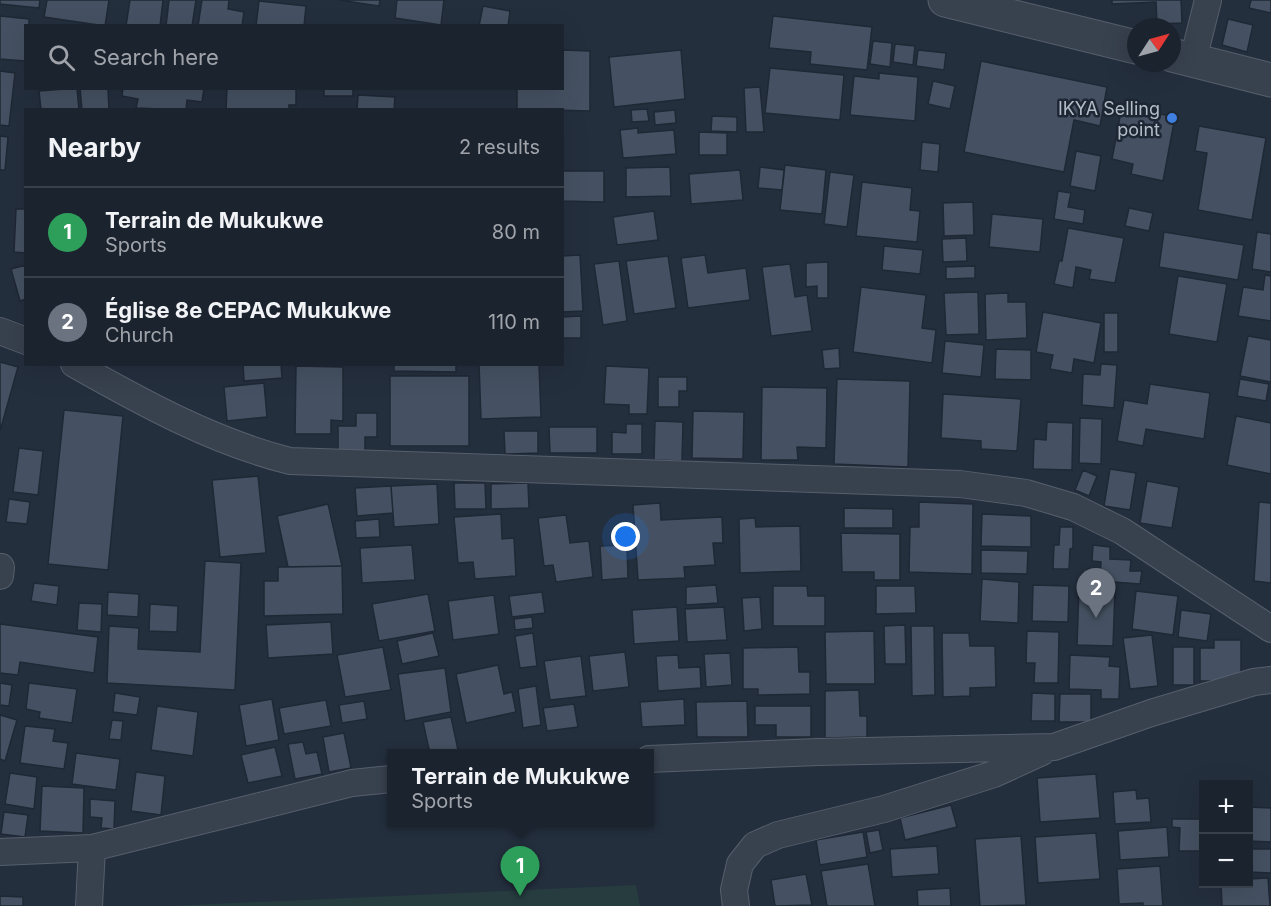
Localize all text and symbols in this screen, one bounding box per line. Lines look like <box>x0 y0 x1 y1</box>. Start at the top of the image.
north arrow <box>1127 18 1181 72</box>
search box <box>24 24 564 90</box>
icon: search <box>45 41 78 74</box>
text: Search here <box>93 44 219 70</box>
place label: IKYA Selling point <box>1058 98 1160 140</box>
marker: IKYA Selling point <box>1165 111 1179 125</box>
text: Nearby <box>48 132 141 163</box>
text: 2 results <box>459 135 540 159</box>
text: Terrain de Mukukwe <box>105 207 324 233</box>
text: 1 <box>63 220 72 244</box>
text: 80 m <box>492 220 540 244</box>
text: Sports <box>105 233 167 257</box>
text: Église 8e CEPAC Mukukwe <box>105 297 391 323</box>
text: 2 <box>61 310 74 334</box>
text: 110 m <box>488 310 540 334</box>
text: Church <box>105 323 174 347</box>
your location <box>611 522 640 551</box>
pin: 2 <box>1076 568 1116 618</box>
popup <box>387 749 654 827</box>
text: Terrain de Mukukwe <box>411 763 630 789</box>
map controls <box>1199 780 1253 888</box>
button: + <box>1199 780 1253 834</box>
text: Sports <box>411 789 473 813</box>
button: − <box>1199 834 1253 888</box>
pin: 1 <box>500 846 540 896</box>

